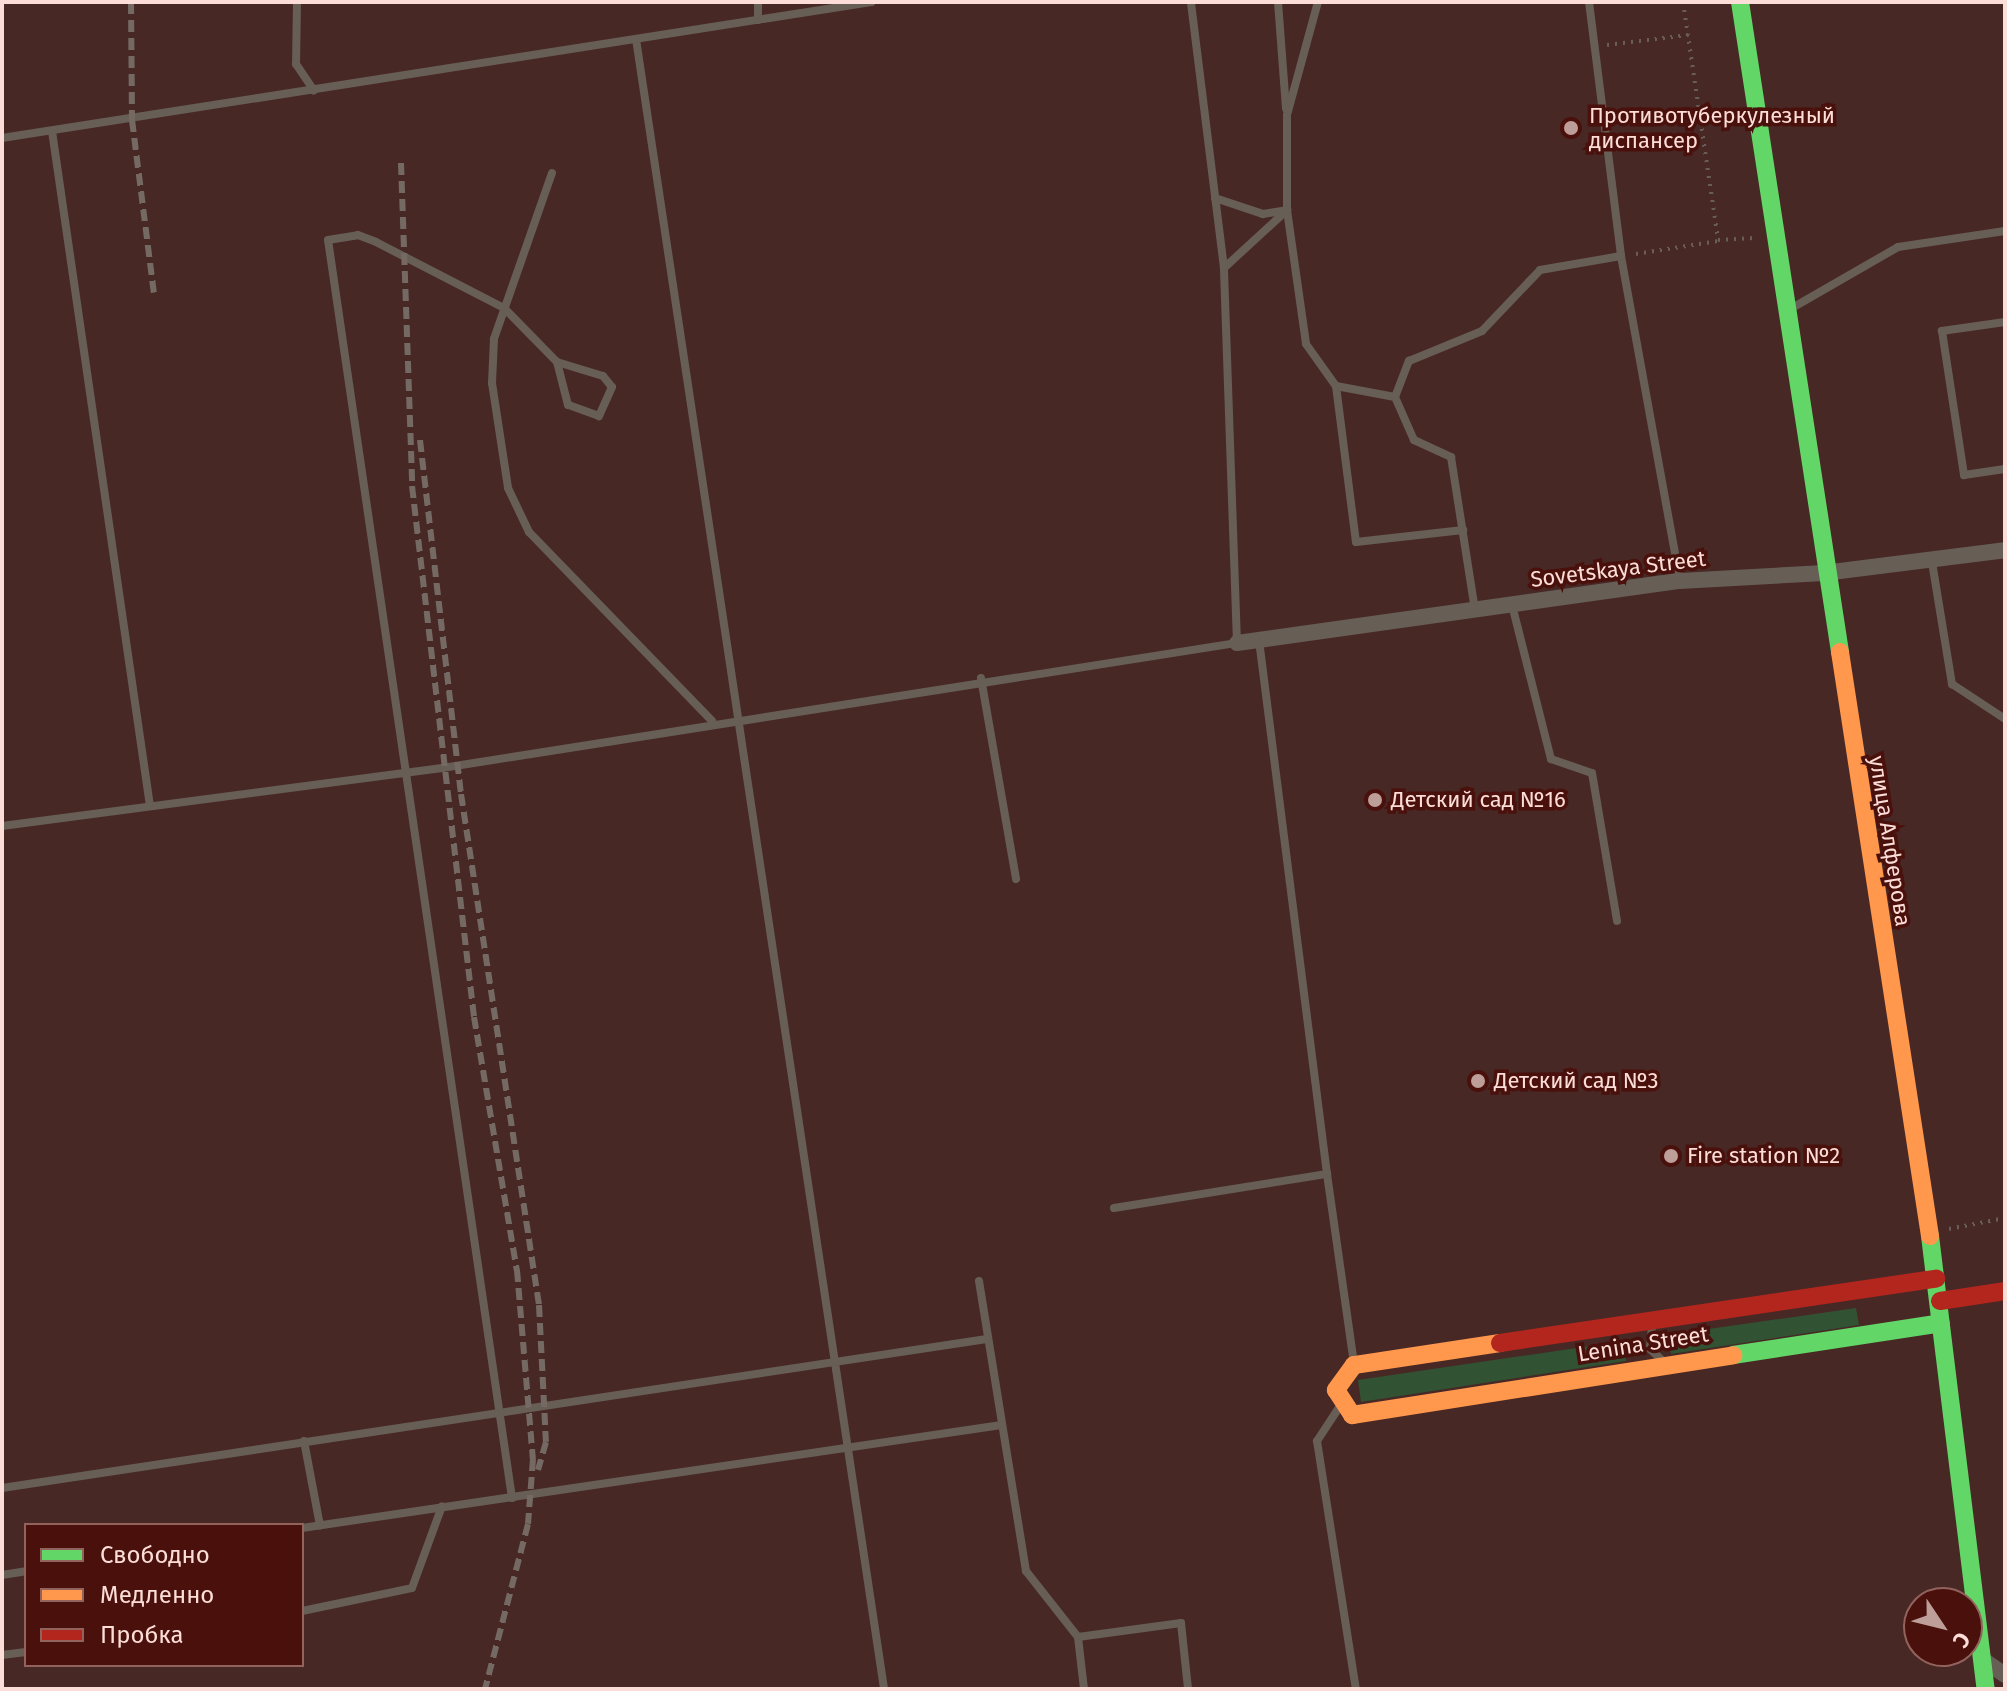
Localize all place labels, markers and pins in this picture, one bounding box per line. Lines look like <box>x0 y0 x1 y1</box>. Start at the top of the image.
place label: Противотуберкулезный диспансер <box>1589 102 1835 154</box>
marker: Противотуберкулезный диспансер <box>1560 117 1582 139</box>
place label: Детский сад №16 <box>1391 787 1566 813</box>
marker: Детский сад №16 <box>1366 791 1384 809</box>
place label: Детский сад №3 <box>1494 1068 1658 1094</box>
marker: Детский сад №3 <box>1469 1072 1487 1090</box>
place label: Fire station №2 <box>1687 1143 1840 1169</box>
marker: Fire station №2 <box>1662 1147 1680 1165</box>

